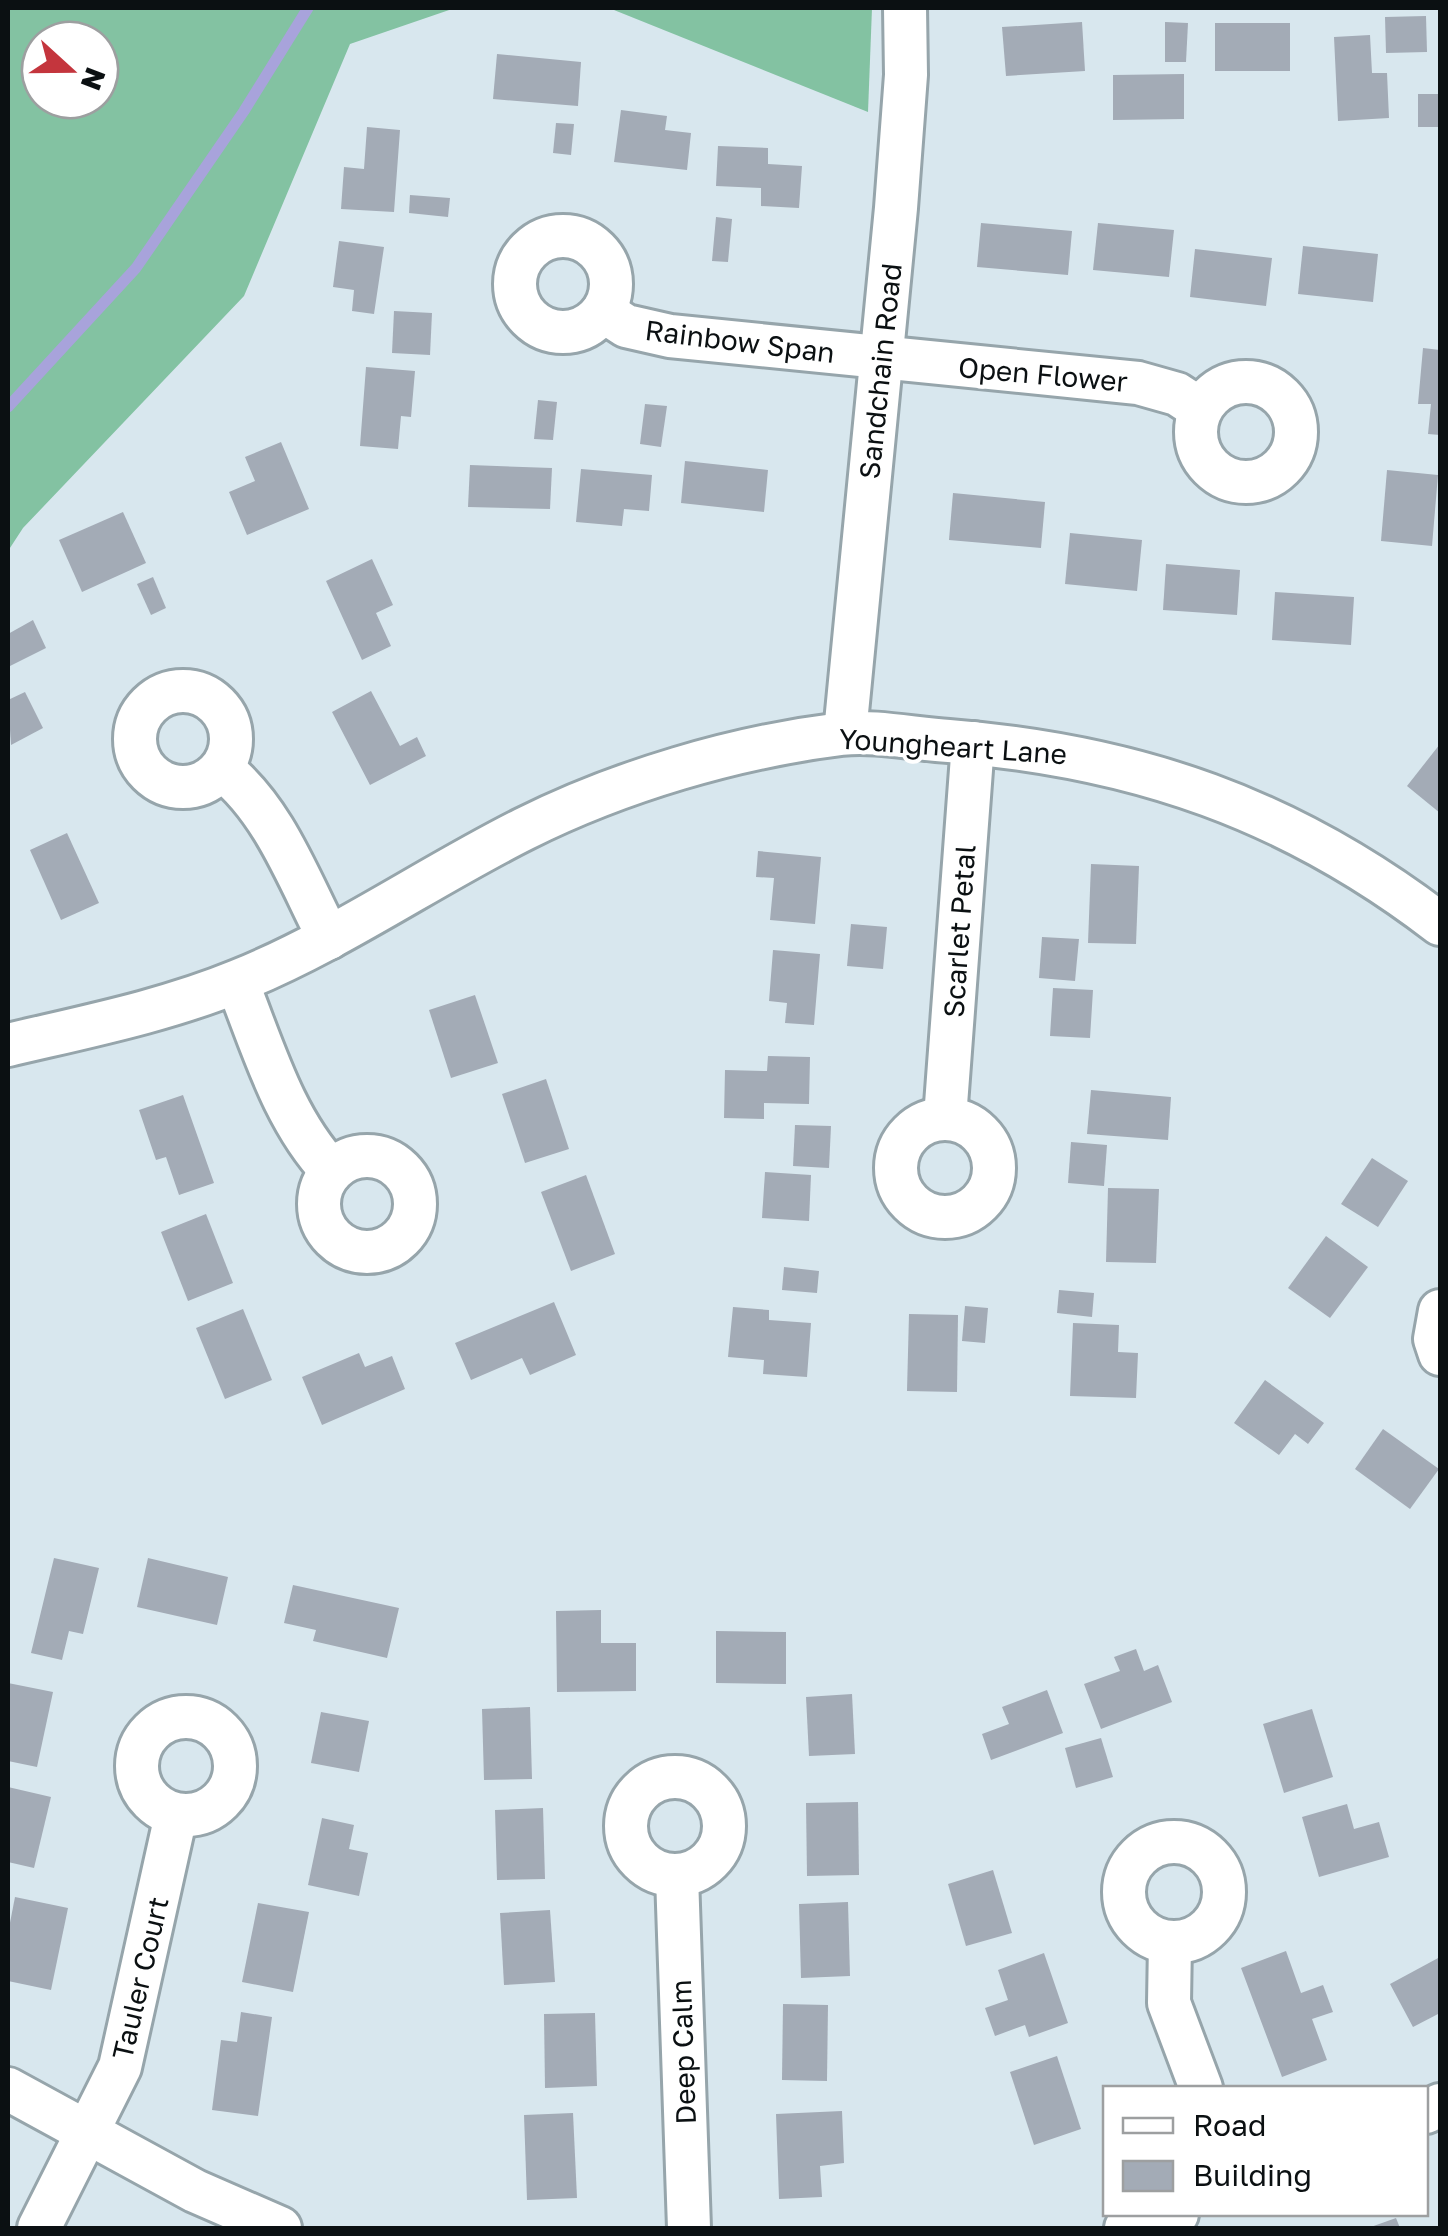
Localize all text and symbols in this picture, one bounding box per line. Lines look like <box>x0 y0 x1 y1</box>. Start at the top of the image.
north arrow <box>20 20 120 120</box>
text: N <box>75 63 113 95</box>
street label: Sandchain Road <box>852 261 908 481</box>
street label: Rainbow Span <box>643 313 837 369</box>
street label: Open Flower <box>957 350 1129 398</box>
street label: Youngheart Lane <box>838 722 1068 770</box>
street label: Scarlet Petal <box>936 843 982 1019</box>
street label: Tauler Court <box>105 1893 175 2063</box>
street label: Deep Calm <box>664 1979 702 2125</box>
legend <box>1103 2086 1428 2216</box>
text: Road <box>1193 2107 1267 2143</box>
text: Building <box>1193 2157 1312 2193</box>

